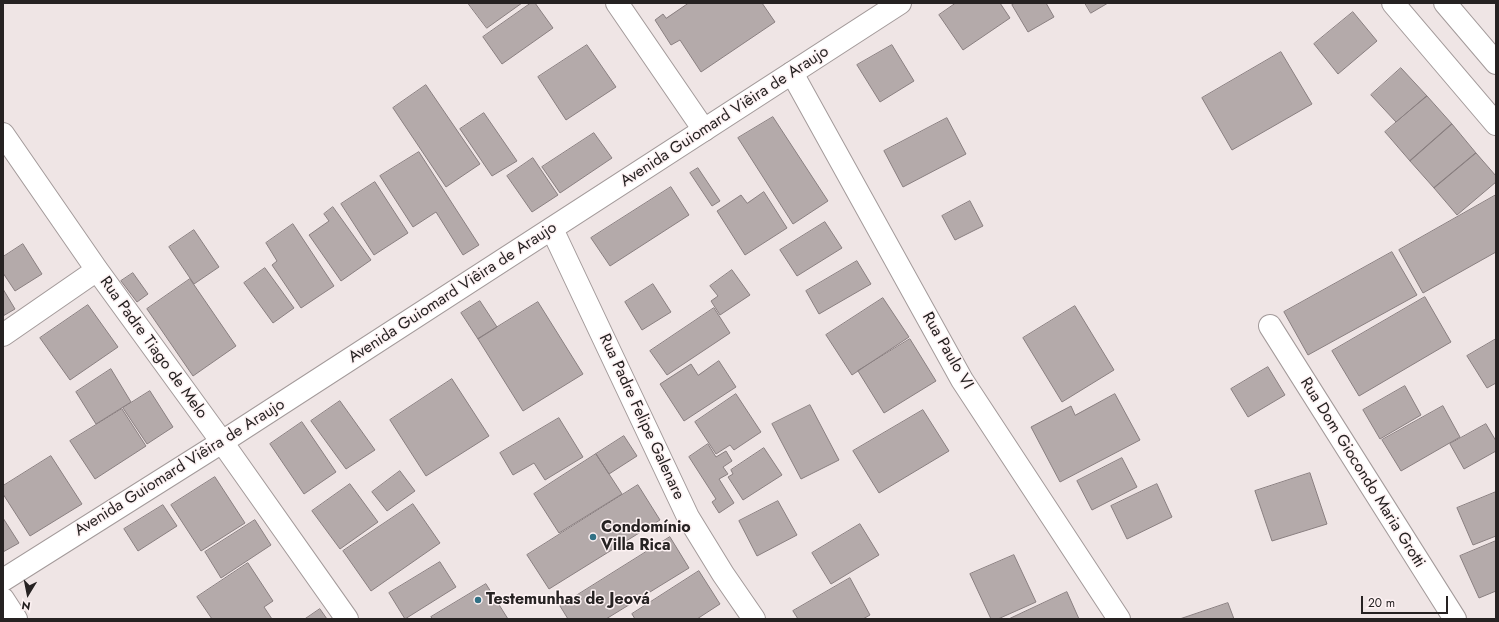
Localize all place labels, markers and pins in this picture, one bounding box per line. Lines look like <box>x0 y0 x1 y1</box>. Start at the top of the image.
place label: Condomínio Villa Rica <box>601 518 691 556</box>
marker: Condomínio Villa Rica <box>588 532 598 542</box>
place label: Testemunhas de Jeová <box>486 590 650 610</box>
marker: Testemunhas de Jeová <box>473 595 483 605</box>

